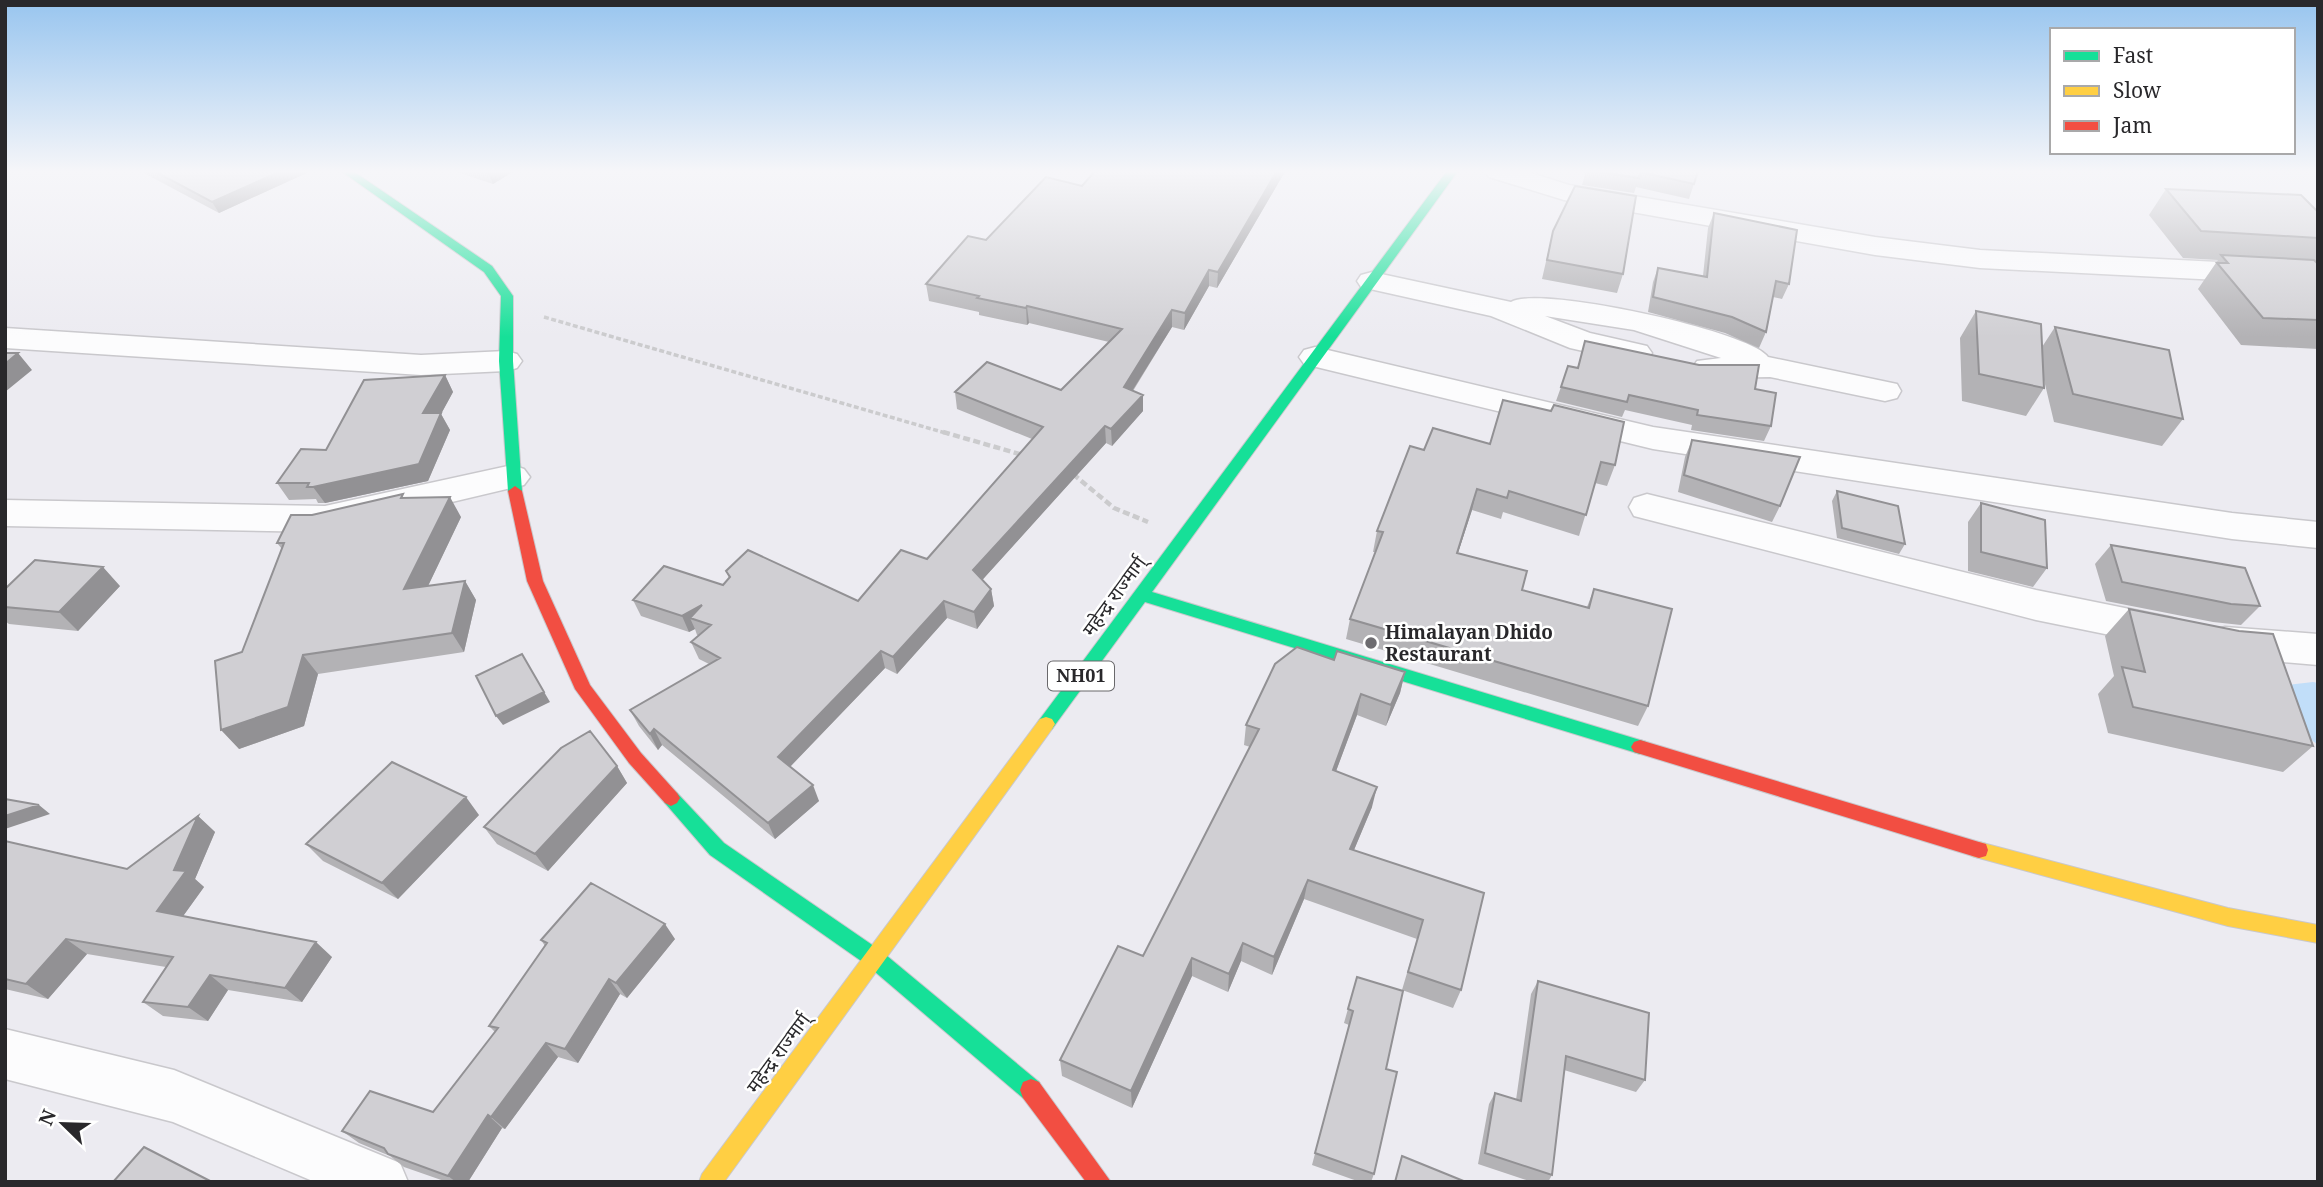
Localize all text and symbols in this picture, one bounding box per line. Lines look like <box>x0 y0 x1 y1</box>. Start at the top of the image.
legend <box>2050 28 2295 154</box>
text: Fast <box>2113 41 2153 69</box>
text: Slow <box>2113 76 2162 104</box>
text: Jam <box>2112 111 2152 139</box>
street label: महेन्द्र राज्मार्ग् <box>1076 548 1154 641</box>
place label: Himalayan Dhido Restaurant <box>1385 619 1553 667</box>
marker: Himalayan Dhido Restaurant <box>1363 635 1379 651</box>
road number: NH01 <box>1048 662 1114 690</box>
street label: महेन्द्र राज्मार्ग् <box>740 1005 818 1098</box>
north arrow <box>28 1089 98 1159</box>
text: N <box>32 1105 62 1129</box>

